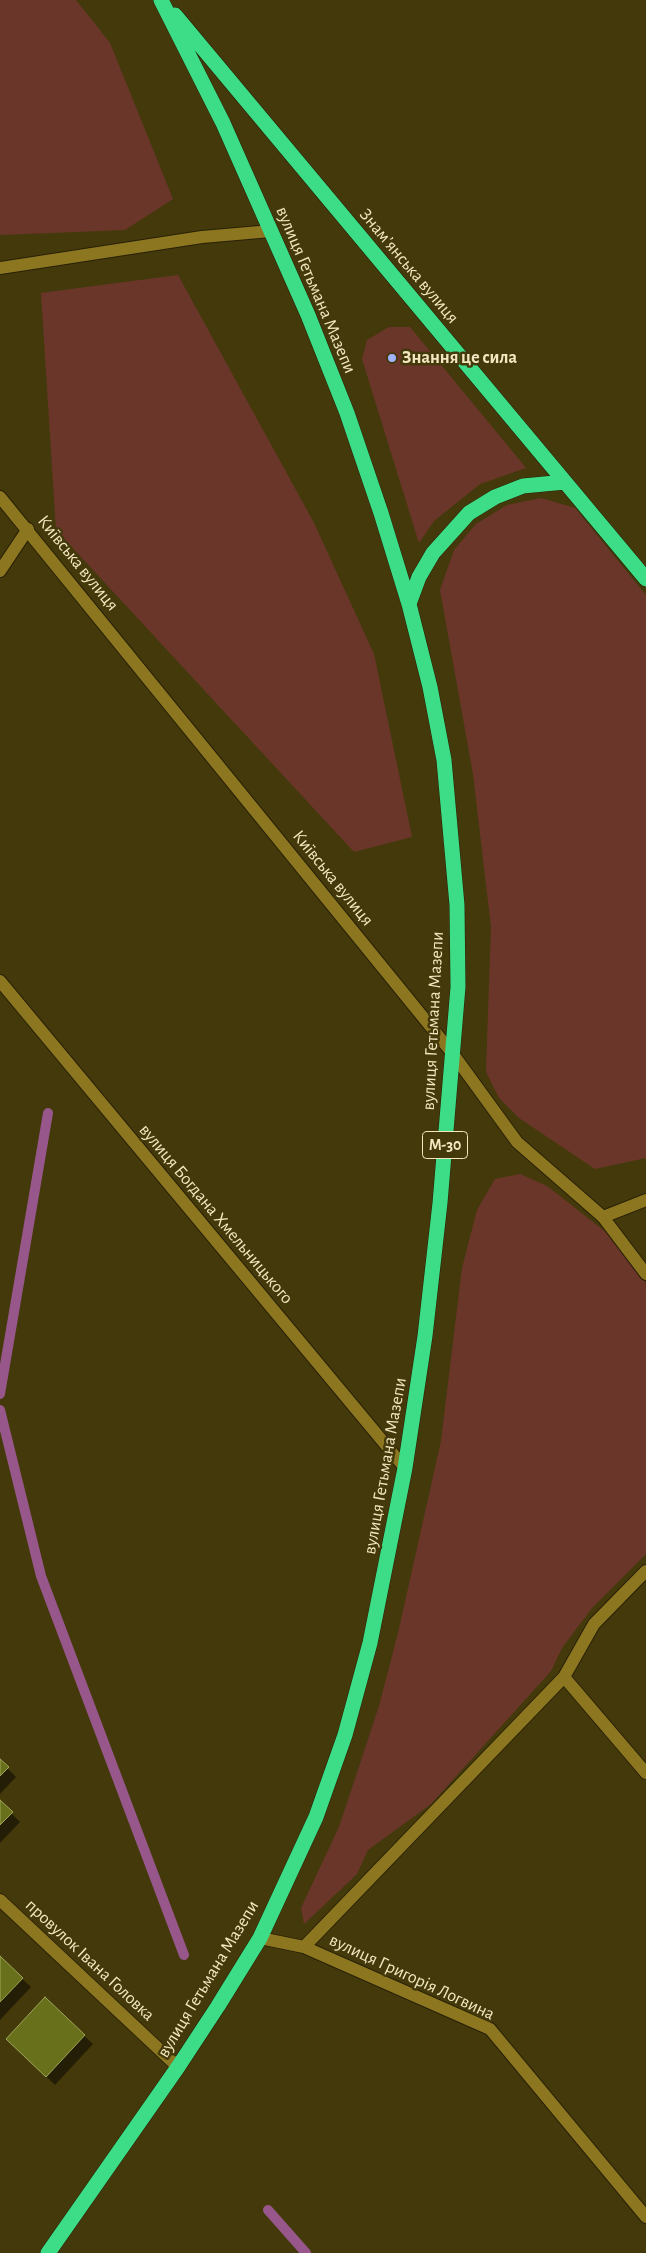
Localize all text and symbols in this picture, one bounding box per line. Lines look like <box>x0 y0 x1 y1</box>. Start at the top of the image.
street label: вулиця Гетьмана Мазепи <box>271 203 361 377</box>
street label: Знамʼянська вулиця <box>355 204 463 328</box>
place label: Знання це сила <box>402 347 517 369</box>
marker: Знання це сила <box>386 352 398 364</box>
street label: Київська вулиця <box>33 511 123 615</box>
street label: Київська вулиця <box>288 826 378 930</box>
street label: вулиця Гетьмана Мазепи <box>418 931 448 1111</box>
street label: вулиця Богдана Хмельницького <box>134 1119 298 1309</box>
road number: М-30 <box>422 1132 468 1158</box>
street label: вулиця Гетьмана Мазепи <box>359 1376 411 1556</box>
street label: провулок Івана Головка <box>21 1894 159 2026</box>
street label: вулиця Гетьмана Мазепи <box>153 1897 263 2061</box>
street label: вулиця Григорія Логвина <box>326 1929 498 2025</box>

